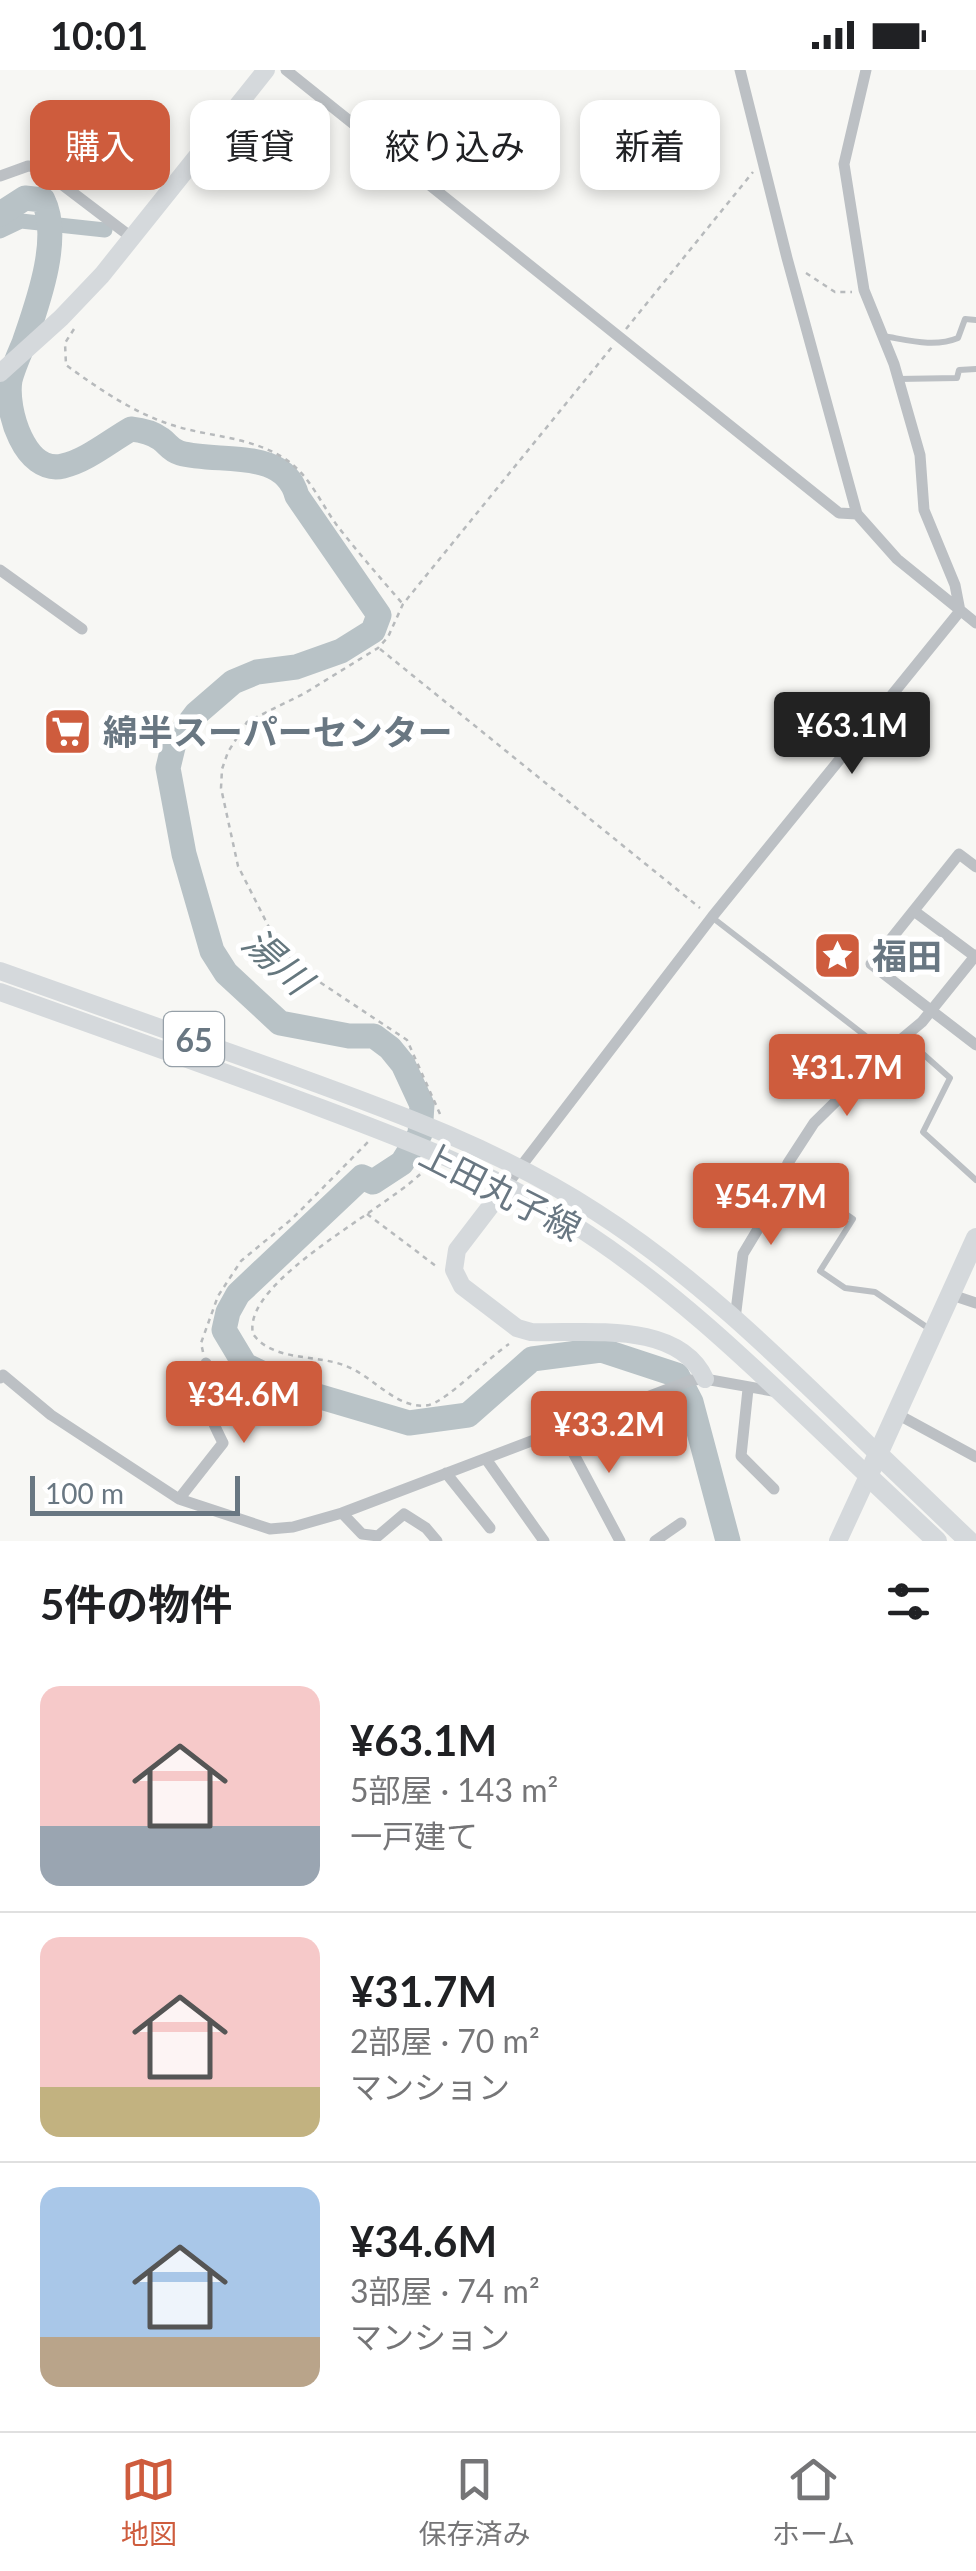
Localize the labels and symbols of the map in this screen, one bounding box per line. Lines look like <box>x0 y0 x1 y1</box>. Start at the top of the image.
pin: ¥63.1M <box>771 692 933 777</box>
supermarket icon: 綿半スーパーセンター <box>42 705 94 757</box>
place label: 綿半スーパーセンター <box>103 710 453 752</box>
water label: 湯川 <box>234 917 325 1005</box>
place icon: 福田 <box>811 929 863 981</box>
place label: 福田 <box>872 934 942 976</box>
road number: 65 <box>164 1012 224 1066</box>
pin: ¥31.7M <box>766 1034 928 1119</box>
street label: 上田丸子線 <box>413 1132 589 1248</box>
pin: ¥54.7M <box>690 1163 852 1248</box>
pin: ¥34.6M <box>163 1361 325 1446</box>
pin: ¥33.2M <box>528 1391 690 1476</box>
scale bar <box>30 1471 240 1516</box>

